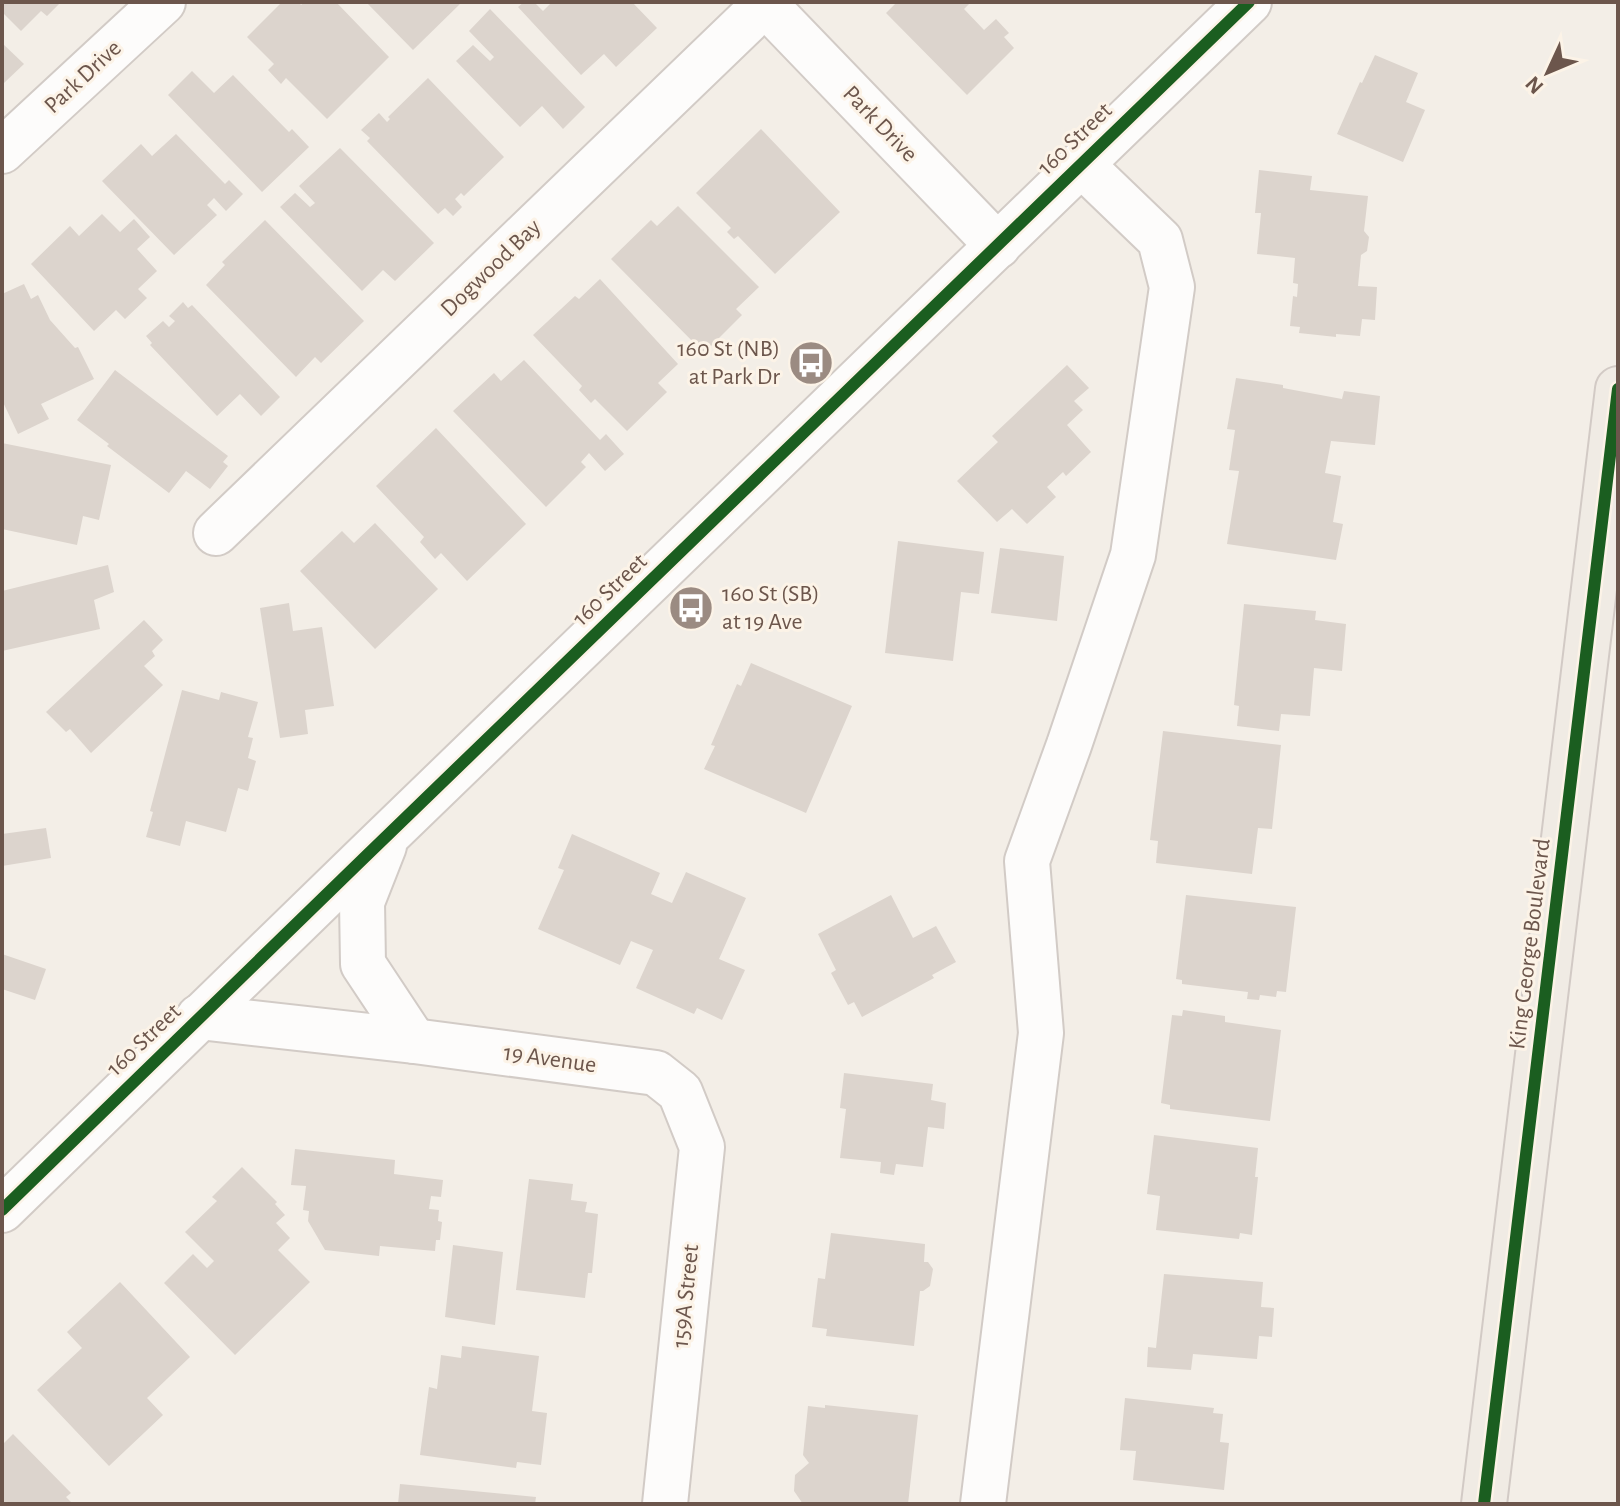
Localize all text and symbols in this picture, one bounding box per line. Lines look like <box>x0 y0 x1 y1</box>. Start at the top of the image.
north arrow <box>1508 32 1588 112</box>
street label: Park Drive <box>40 36 126 118</box>
text: N <box>1521 72 1548 98</box>
street label: Park Drive <box>838 81 922 167</box>
street label: 160 Street <box>1033 98 1117 180</box>
street label: Dogwood Bay <box>436 215 546 321</box>
place label: 160 St (NB) at Park Dr <box>677 337 780 389</box>
bus stop icon: 160 St (NB) at Park Dr <box>787 339 835 387</box>
street label: 160 Street <box>568 549 652 631</box>
place label: 160 St (SB) at 19 Ave <box>722 582 820 634</box>
bus stop icon: 160 St (SB) at 19 Ave <box>667 584 715 632</box>
street label: King George Boulevard <box>1505 837 1555 1051</box>
street label: 160 Street <box>102 999 186 1081</box>
street label: 19 Avenue <box>502 1041 598 1077</box>
street label: 159A Street <box>669 1243 703 1349</box>

